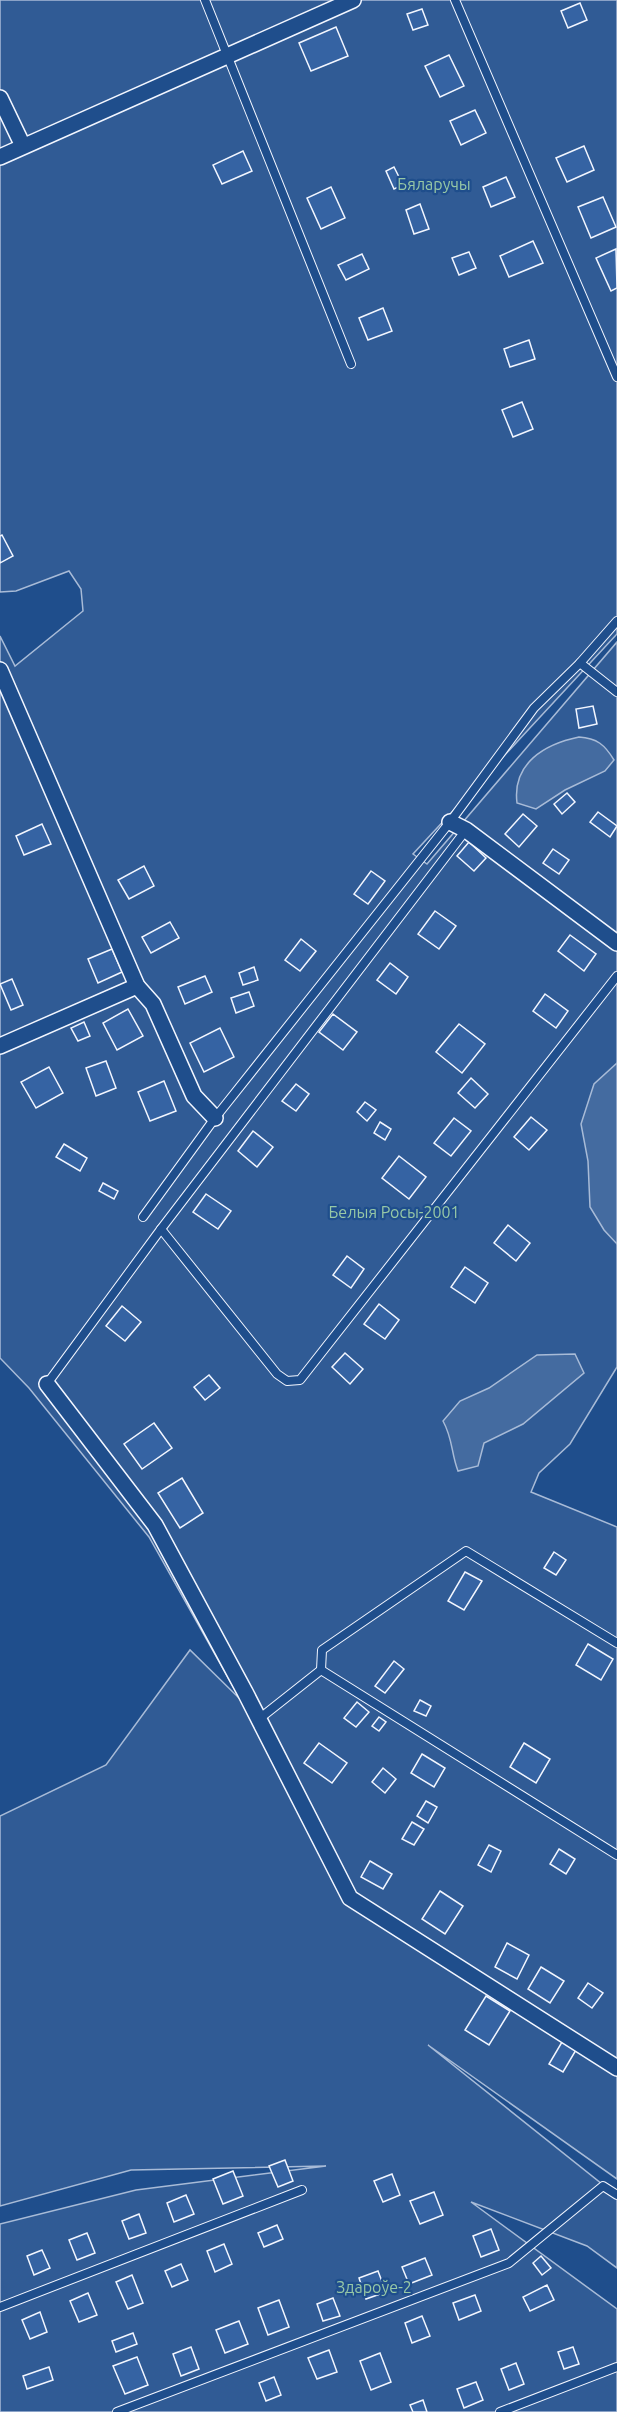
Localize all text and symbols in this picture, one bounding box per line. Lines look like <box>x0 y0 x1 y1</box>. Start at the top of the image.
park label: Бяларучы <box>397 175 471 193</box>
park label: Белыя Росы-2001 <box>328 1203 460 1221</box>
park label: Здароўе-2 <box>336 2278 412 2296</box>

